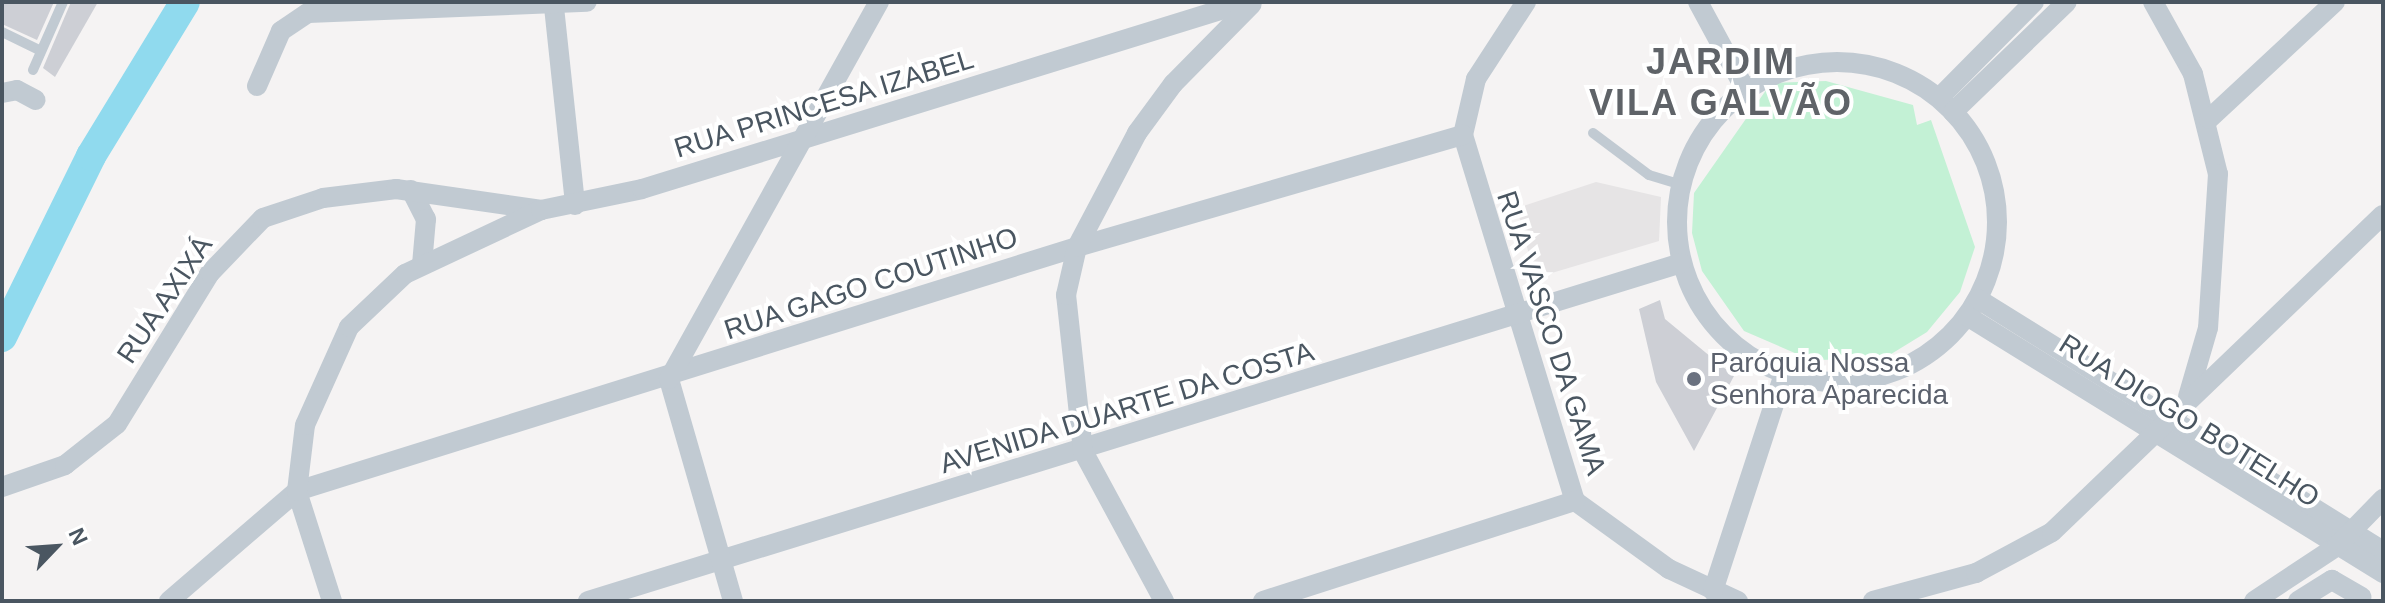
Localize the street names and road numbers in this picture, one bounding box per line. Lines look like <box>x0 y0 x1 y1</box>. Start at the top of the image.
street label: RUA PRINCESA IZABEL <box>669 42 979 166</box>
street label: RUA VASCO DA GAMA <box>1489 185 1613 481</box>
street label: RUA GAGO COUTINHO <box>719 220 1023 348</box>
street label: RUA AXIXÁ <box>109 229 221 371</box>
street label: RUA DIOGO BOTELHO <box>2052 327 2326 515</box>
street label: AVENIDA DUARTE DA COSTA <box>935 335 1319 481</box>

